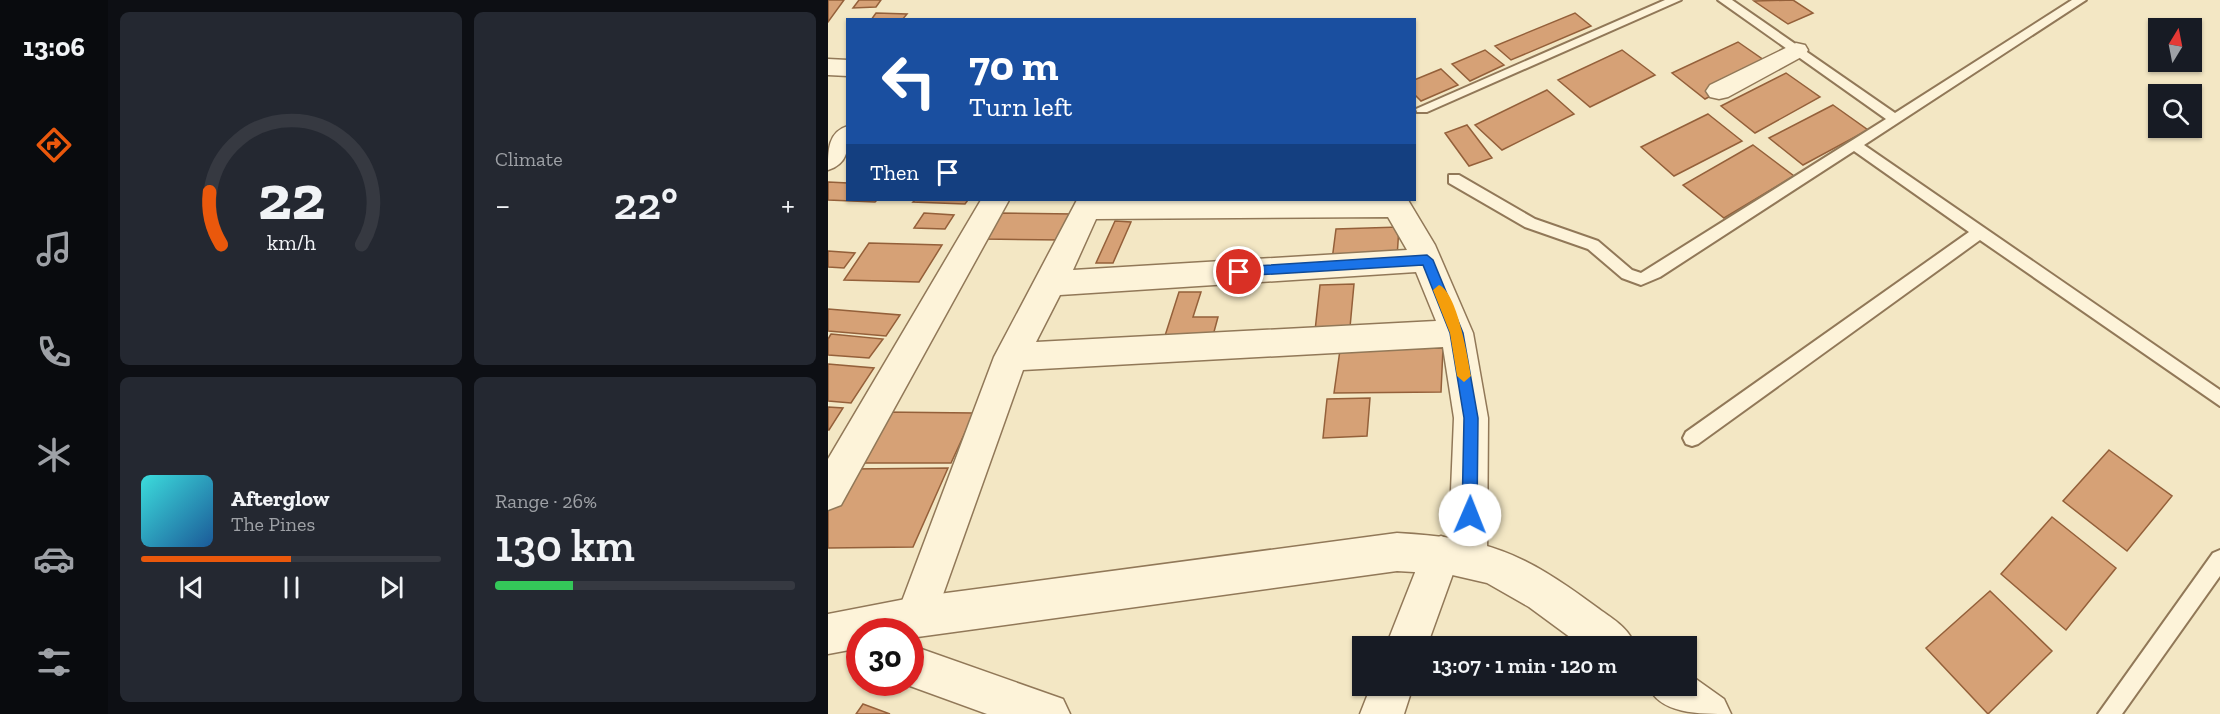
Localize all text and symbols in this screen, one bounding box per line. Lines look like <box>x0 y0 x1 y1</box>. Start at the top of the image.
north arrow <box>2148 18 2202 72</box>
map controls <box>2148 18 2202 138</box>
text: 13:06 <box>23 31 85 63</box>
text: 70 m <box>969 40 1059 91</box>
icon: left <box>870 42 948 120</box>
button: search <box>2148 84 2202 138</box>
text: Turn left <box>969 91 1072 123</box>
icon: directions <box>33 124 75 166</box>
text: Climate <box>495 147 563 171</box>
icon: arrive <box>931 156 964 189</box>
text: Then <box>870 159 919 186</box>
text: 22 <box>257 160 325 235</box>
text: 22° <box>614 177 678 231</box>
text: − <box>495 185 510 224</box>
text: + <box>781 185 795 224</box>
icon: music <box>33 228 75 270</box>
text: km/h <box>267 231 315 256</box>
pin <box>1213 246 1264 297</box>
icon: arrive <box>1222 255 1255 288</box>
icon: phone <box>33 331 75 373</box>
icon: climate <box>33 434 75 476</box>
position arrow <box>1438 483 1502 547</box>
text: Afterglow <box>231 485 329 512</box>
text: Range · 26% <box>495 489 597 513</box>
text: The Pines <box>231 512 315 536</box>
text: 130 km <box>495 519 635 573</box>
icon: car <box>33 538 75 580</box>
icon: previous <box>175 571 208 604</box>
icon: pause <box>275 571 308 604</box>
icon: next <box>375 571 408 604</box>
speed limit sign: 30 <box>846 618 924 696</box>
icon: filters <box>33 641 75 683</box>
text: 13:07 · 1 min · 120 m <box>1432 652 1617 679</box>

